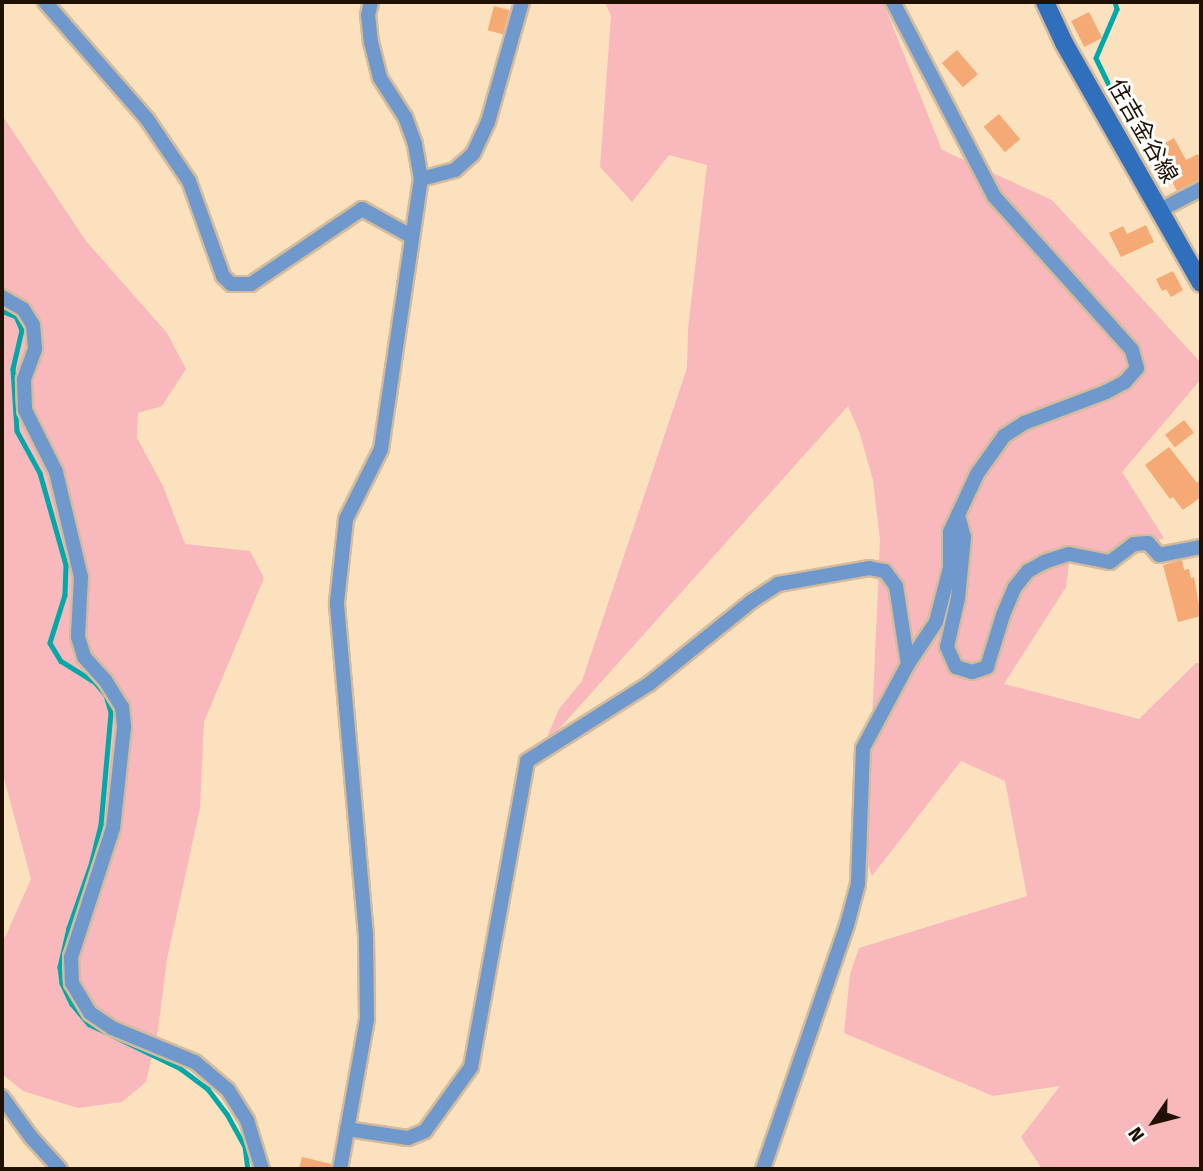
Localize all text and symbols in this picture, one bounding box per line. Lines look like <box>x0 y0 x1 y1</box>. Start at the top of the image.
street label: 住吉金谷線 <box>1102 74 1184 188</box>
north arrow <box>1119 1087 1189 1157</box>
text: N <box>1123 1123 1149 1146</box>

